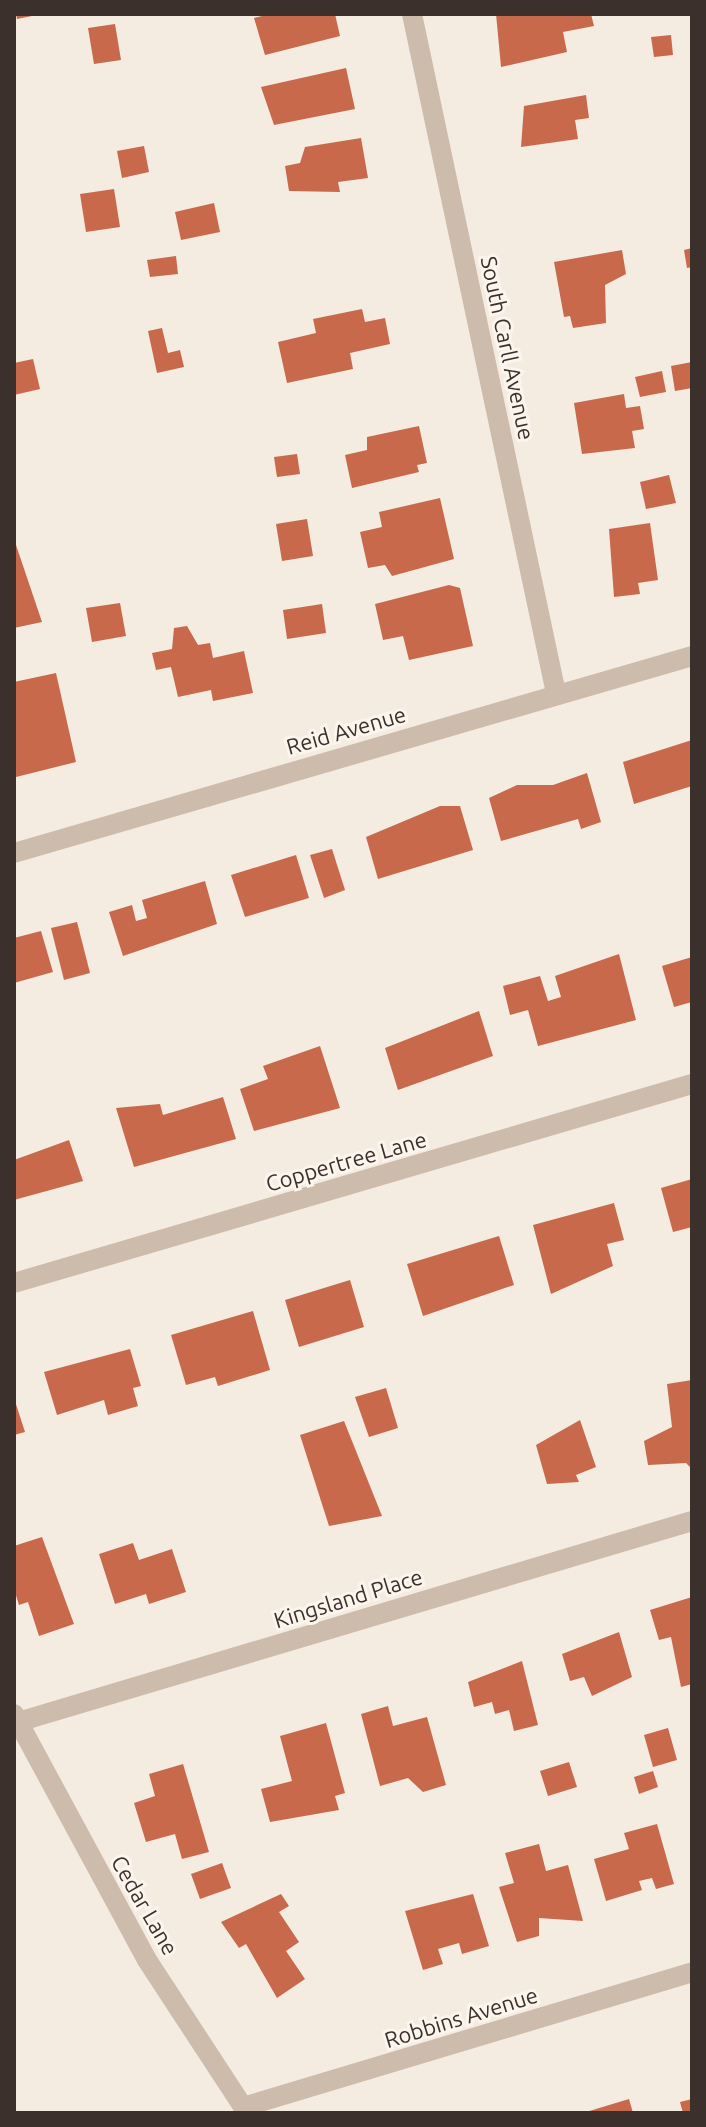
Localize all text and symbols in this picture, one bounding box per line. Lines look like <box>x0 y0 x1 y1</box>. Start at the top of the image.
street label: South Carll Avenue <box>476 254 540 442</box>
street label: Reid Avenue <box>283 700 409 760</box>
street label: Coppertree Lane <box>263 1125 429 1197</box>
street label: Kingsland Place <box>270 1563 426 1633</box>
street label: Cedar Lane <box>106 1851 184 1959</box>
street label: Robbins Avenue <box>381 1981 541 2053</box>

